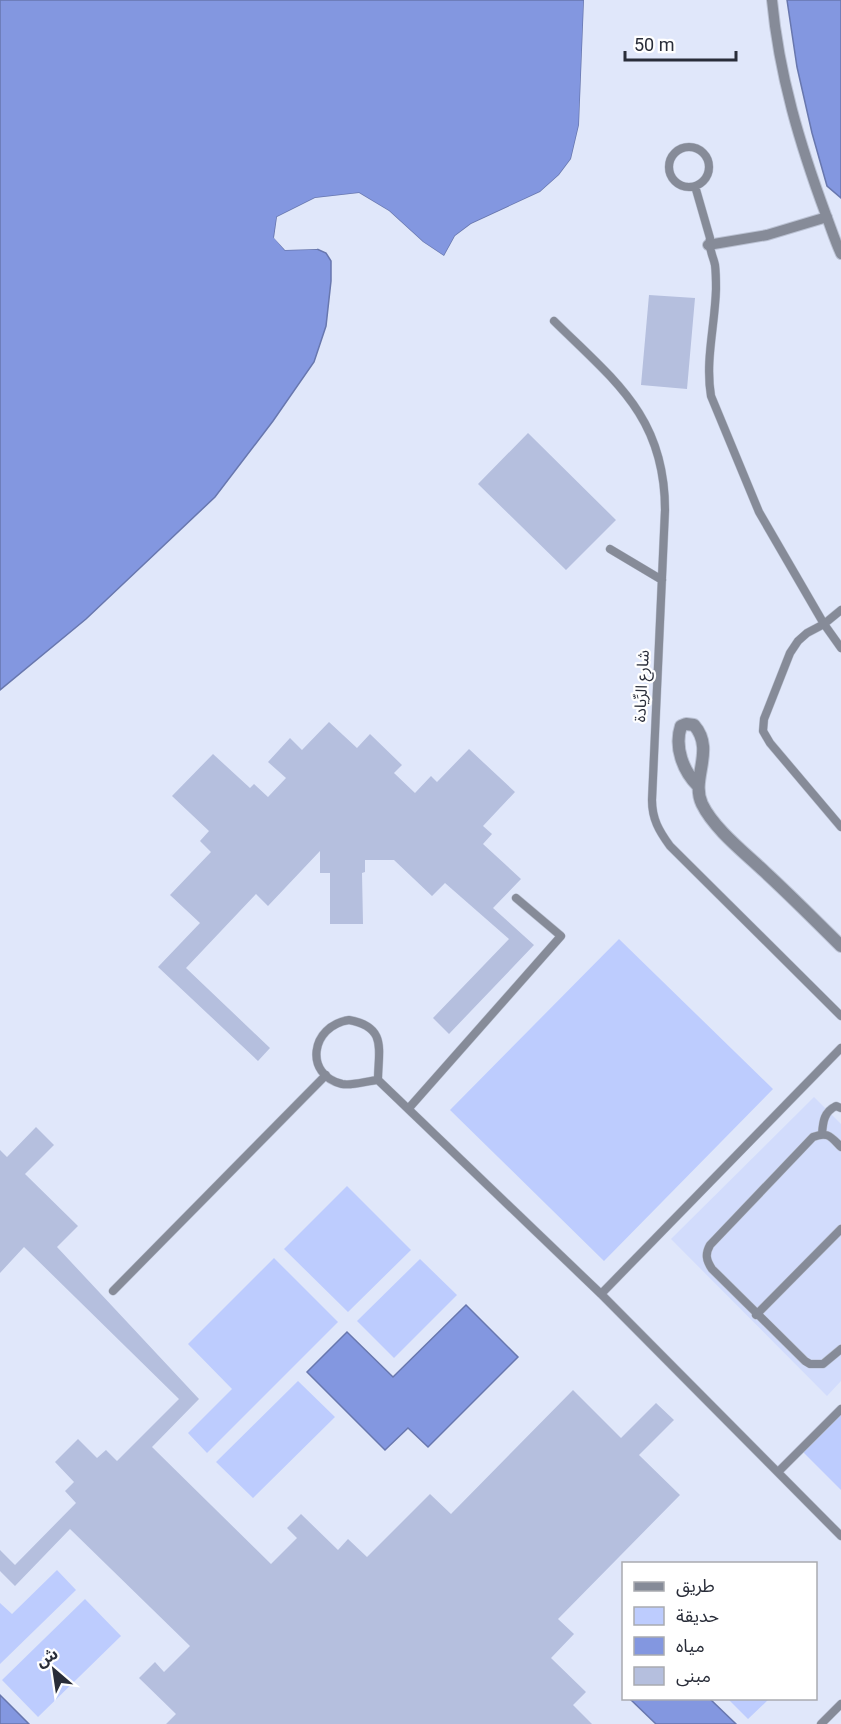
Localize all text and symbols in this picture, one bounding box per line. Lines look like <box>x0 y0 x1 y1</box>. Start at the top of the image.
scale bar <box>625 24 736 62</box>
text: 50 m <box>634 34 674 55</box>
street label: شارع الرِّيادة <box>630 649 656 723</box>
legend <box>622 1562 817 1700</box>
text: طريق <box>676 1575 715 1597</box>
text: حديقة <box>676 1605 719 1626</box>
text: مياه <box>676 1635 705 1656</box>
north arrow <box>24 1640 84 1700</box>
text: ش <box>33 1644 61 1671</box>
text: مبنى <box>676 1665 711 1687</box>

